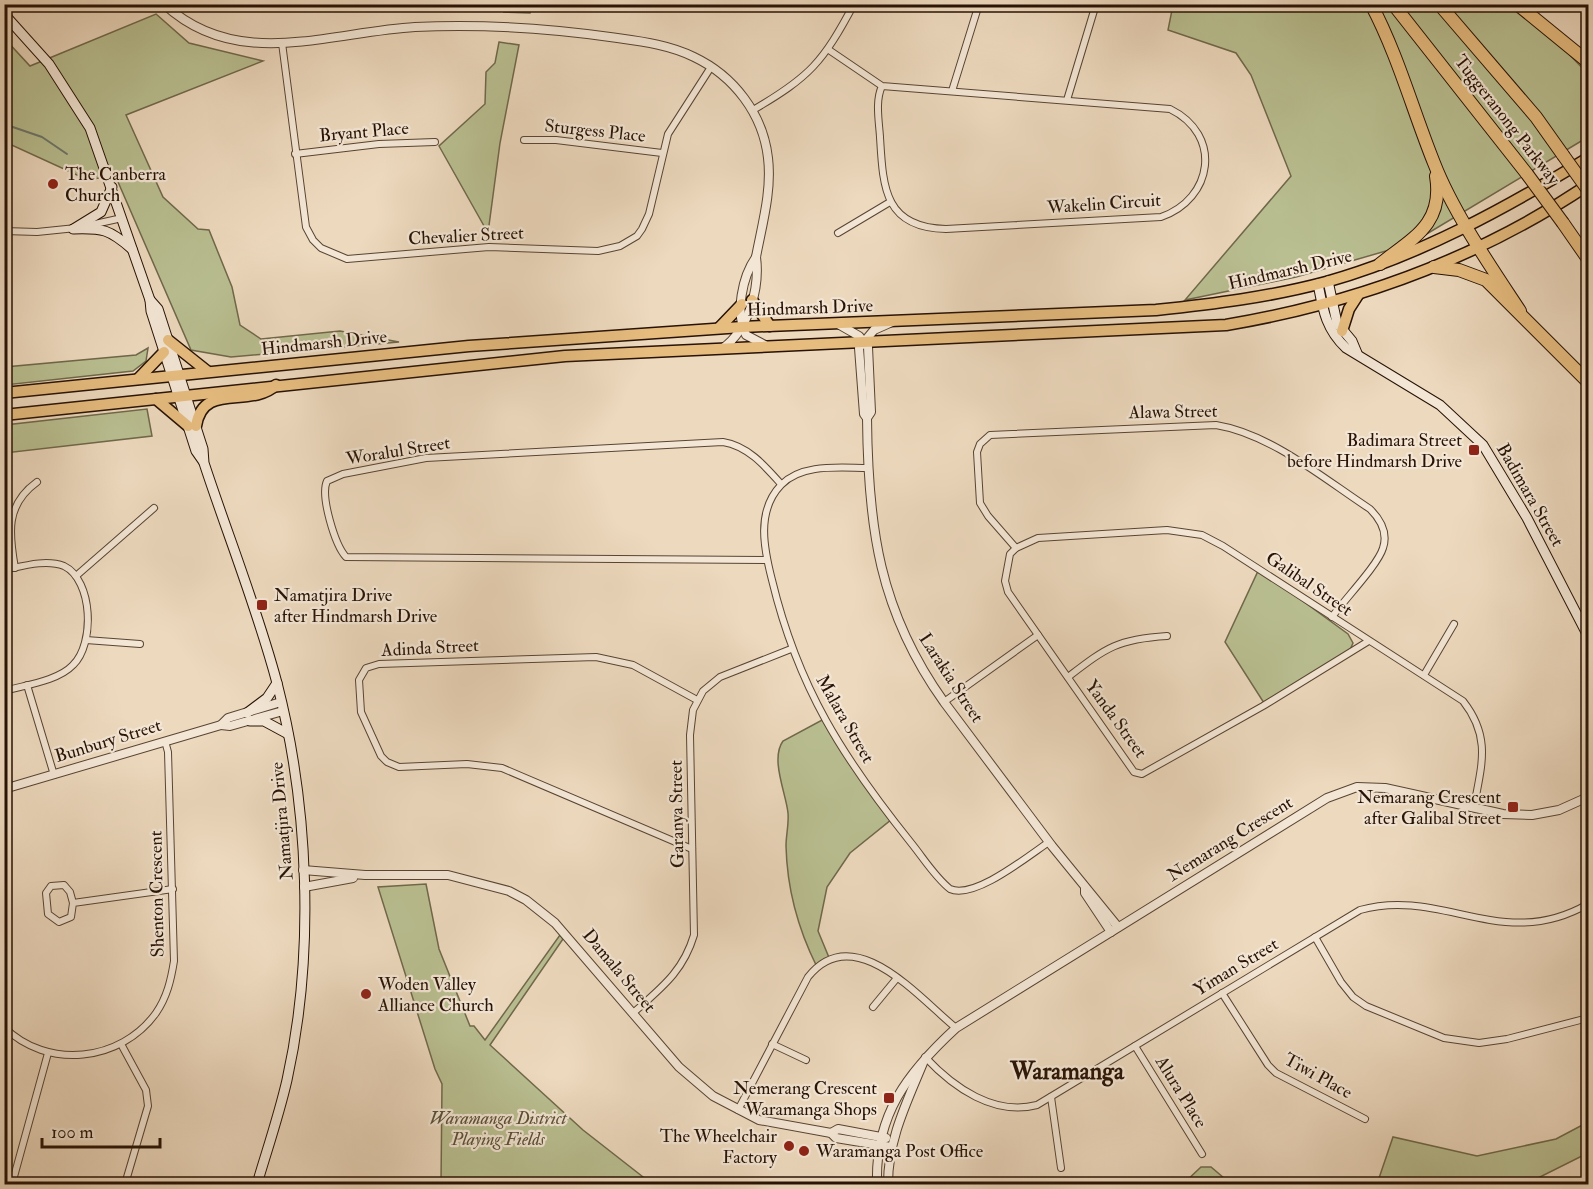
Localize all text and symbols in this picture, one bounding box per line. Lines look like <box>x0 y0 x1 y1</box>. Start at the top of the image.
street label: Tuggeranong Parkway <box>1449 50 1566 190</box>
street label: Sturgess Place <box>543 114 647 148</box>
street label: Bryant Place <box>318 117 410 147</box>
place label: The Canberra Church <box>65 163 167 207</box>
marker: The Canberra Church <box>46 177 60 191</box>
street label: Wakelin Circuit <box>1045 189 1162 220</box>
street label: Chevalier Street <box>408 221 525 251</box>
street label: Hindmarsh Drive <box>1226 244 1355 295</box>
street label: Hindmarsh Drive <box>747 294 874 322</box>
street label: Hindmarsh Drive <box>260 325 388 361</box>
street label: Alawa Street <box>1127 400 1218 424</box>
place label: Badimara Street before Hindmarsh Drive <box>1287 429 1462 473</box>
street label: Woralul Street <box>343 431 452 471</box>
street label: Badimara Street <box>1491 439 1569 551</box>
marker: Badimara Street before Hindmarsh Drive <box>1467 443 1481 457</box>
street label: Galibal Street <box>1261 547 1357 622</box>
place label: Namatjira Drive after Hindmarsh Drive <box>274 584 438 628</box>
marker: Namatjira Drive after Hindmarsh Drive <box>255 598 269 612</box>
street label: Larakia Street <box>913 629 989 727</box>
street label: Adinda Street <box>380 634 480 662</box>
street label: Malara Street <box>811 671 880 767</box>
street label: Yanda Street <box>1080 675 1152 763</box>
street label: Bunbury Street <box>52 714 164 768</box>
street label: Garanya Street <box>665 760 689 868</box>
street label: Namatjira Drive <box>265 761 299 881</box>
place label: Nemarang Crescent after Galibal Street <box>1357 786 1501 830</box>
street label: Nemarang Crescent <box>1163 791 1297 887</box>
marker: Nemarang Crescent after Galibal Street <box>1506 800 1520 814</box>
street label: Shenton Crescent <box>144 830 170 958</box>
street label: Damala Street <box>577 924 661 1018</box>
street label: Yiman Street <box>1189 933 1283 1001</box>
place label: Woden Valley Alliance Church <box>377 973 494 1017</box>
marker: Woden Valley Alliance Church <box>359 987 373 1001</box>
street label: Tiwi Place <box>1280 1048 1357 1104</box>
street label: Alura Place <box>1149 1051 1212 1133</box>
district label: Waramanga <box>1009 1056 1125 1087</box>
place label: Nemerang Crescent Waramanga Shops <box>733 1077 877 1121</box>
marker: Nemerang Crescent Waramanga Shops <box>882 1091 896 1105</box>
park label: Waramanga District Playing Fields <box>429 1107 568 1151</box>
scale bar <box>42 1111 160 1149</box>
text: 100 m <box>51 1121 94 1144</box>
place label: The Wheelchair Factory <box>660 1125 778 1169</box>
marker: The Wheelchair Factory <box>782 1139 796 1153</box>
place label: Waramanga Post Office <box>815 1140 984 1163</box>
marker: Waramanga Post Office <box>797 1144 811 1158</box>

